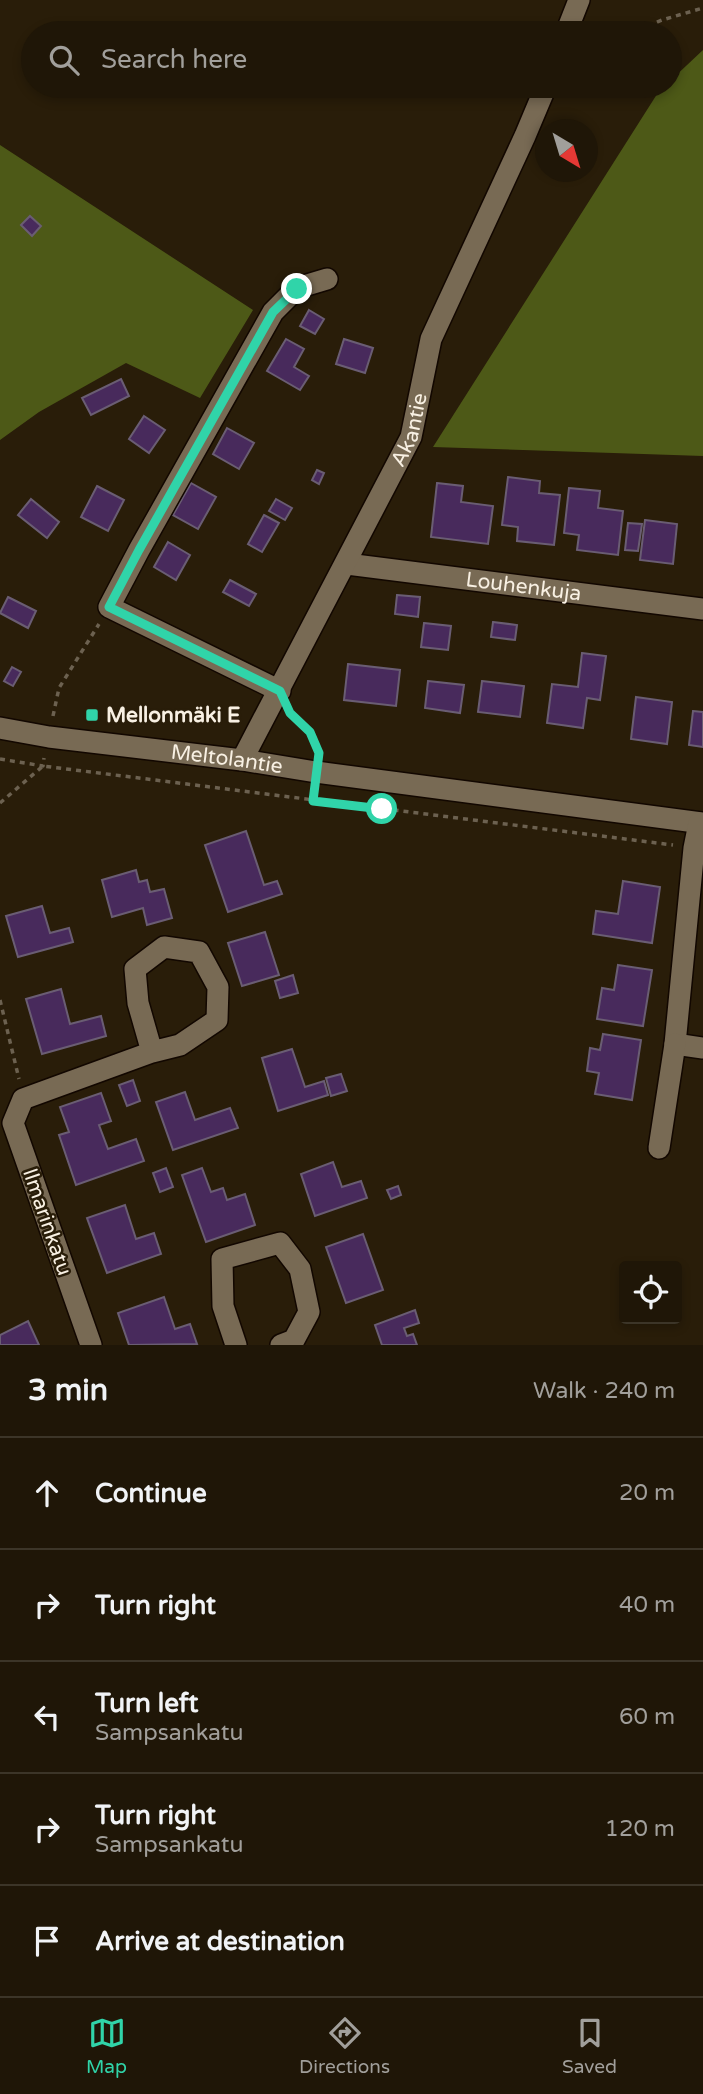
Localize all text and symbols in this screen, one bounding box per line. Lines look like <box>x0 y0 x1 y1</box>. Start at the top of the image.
search box <box>21 21 682 98</box>
icon: search <box>45 41 83 79</box>
text: Search here <box>101 44 247 75</box>
north arrow <box>535 119 598 182</box>
route end <box>281 273 312 304</box>
street label: Akantie <box>385 391 432 471</box>
street label: Louhenkuja <box>464 567 583 606</box>
place label: Mellonmäki E <box>106 703 241 728</box>
marker: Mellonmäki E <box>84 707 100 723</box>
street label: Meltolantie <box>170 739 285 779</box>
route start <box>366 793 397 824</box>
street label: Ilmarinkatu <box>17 1165 77 1279</box>
map controls <box>619 1261 682 1324</box>
button: locate <box>619 1261 682 1324</box>
text: 3 min <box>28 1372 108 1409</box>
text: Walk · 240 m <box>533 1377 675 1405</box>
icon: ahead <box>28 1474 66 1512</box>
text: Continue <box>95 1478 207 1509</box>
text: 20 m <box>619 1479 675 1507</box>
icon: right <box>28 1586 66 1624</box>
text: Turn right <box>95 1590 216 1621</box>
text: 40 m <box>619 1591 675 1619</box>
text: Turn left <box>95 1688 198 1719</box>
icon: left <box>28 1698 66 1736</box>
text: 60 m <box>619 1703 675 1731</box>
text: Sampsankatu <box>95 1719 243 1747</box>
text: Turn right <box>95 1800 216 1831</box>
icon: right <box>28 1810 66 1848</box>
text: 120 m <box>605 1815 675 1843</box>
text: Sampsankatu <box>95 1831 243 1859</box>
icon: arrive <box>28 1922 66 1960</box>
text: Arrive at destination <box>95 1926 345 1957</box>
tab: Map <box>86 2014 127 2078</box>
tab: Directions <box>299 2014 390 2078</box>
tab: Saved <box>562 2014 617 2078</box>

